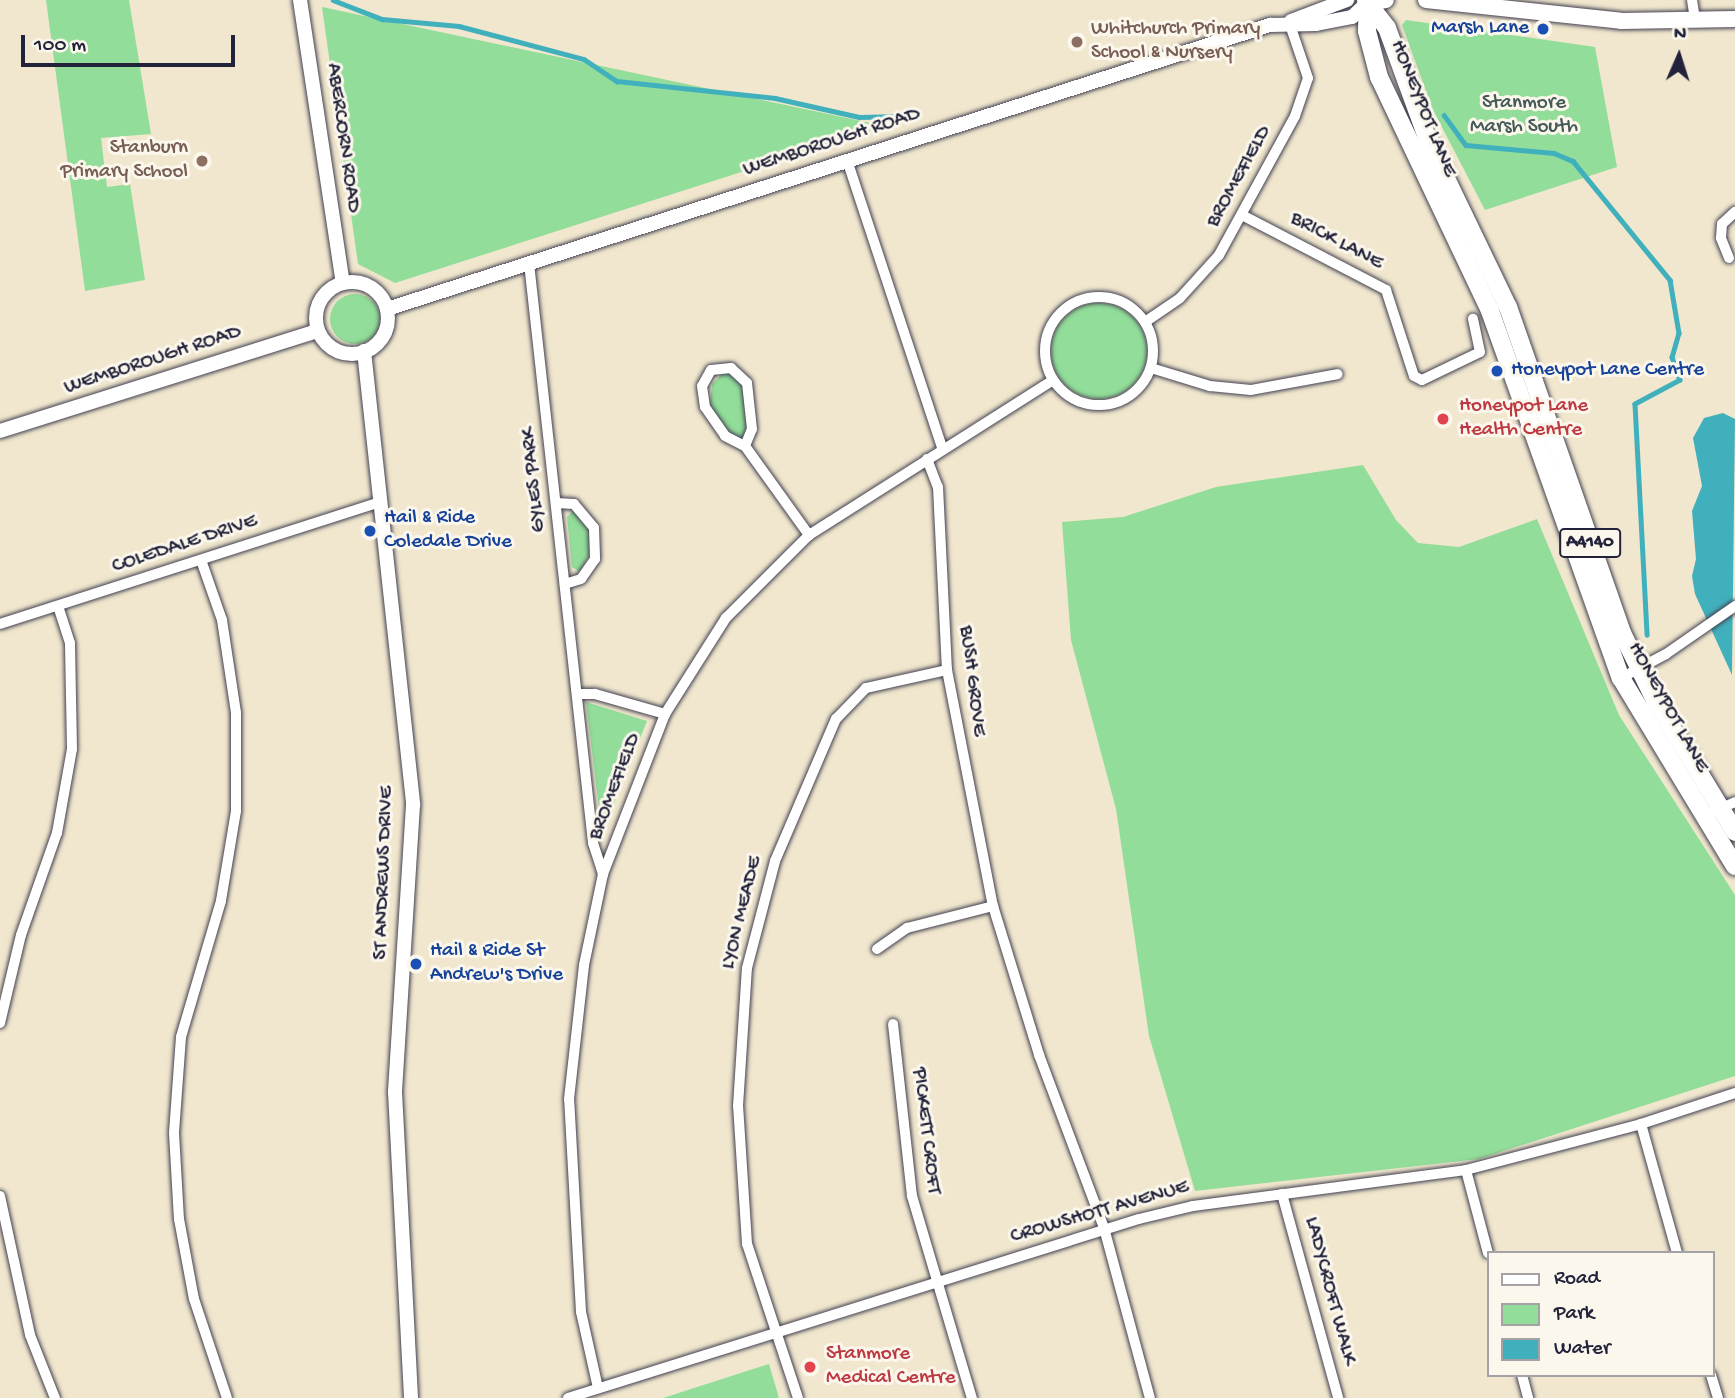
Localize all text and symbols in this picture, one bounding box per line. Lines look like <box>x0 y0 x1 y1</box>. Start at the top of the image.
place label: Marsh Lane <box>1431 16 1529 42</box>
place label: Whitchurch Primary School & Nursery <box>1091 17 1260 67</box>
scale bar <box>24 21 238 65</box>
marker: Marsh Lane <box>1535 21 1551 37</box>
north arrow <box>1644 21 1714 91</box>
text: N <box>1673 23 1687 46</box>
text: 100 m <box>34 34 86 59</box>
marker: Whitchurch Primary School & Nursery <box>1069 34 1085 50</box>
street label: HONEYPOT LANE <box>1383 37 1461 181</box>
street label: ABERCORN ROAD <box>319 62 365 214</box>
park label: Stanmore Marsh South <box>1470 91 1578 141</box>
street label: WEMBOROUGH ROAD <box>740 102 924 184</box>
street label: BROMEFIELD <box>1202 122 1278 232</box>
place label: Stanburn Primary School <box>61 136 188 186</box>
marker: Stanburn Primary School <box>194 153 210 169</box>
street label: BRICK LANE <box>1285 207 1387 277</box>
street label: WEMBOROUGH ROAD <box>61 320 245 402</box>
place label: Honeypot Lane Centre <box>1511 358 1704 384</box>
marker: Honeypot Lane Centre <box>1489 363 1505 379</box>
place label: Honeypot Lane Health Centre <box>1459 394 1588 444</box>
marker: Honeypot Lane Health Centre <box>1433 409 1453 429</box>
street label: GYLES PARK <box>517 426 553 534</box>
place label: Hail & Ride Coledale Drive <box>384 506 512 556</box>
street label: COLEDALE DRIVE <box>109 510 261 580</box>
marker: Hail & Ride Coledale Drive <box>362 523 378 539</box>
road number: A4140 <box>1558 528 1622 558</box>
street label: BUSH GROVE <box>952 624 990 738</box>
street label: HONEYPOT LANE <box>1621 638 1713 778</box>
street label: BROMEFIELD <box>584 730 648 844</box>
street label: ST ANDREWS DRIVE <box>369 786 401 960</box>
street label: LYON MEADE <box>717 854 769 972</box>
place label: Hail & Ride St Andrew's Drive <box>430 939 563 989</box>
marker: Hail & Ride St Andrew's Drive <box>408 956 424 972</box>
street label: PICKETT CROFT <box>905 1066 945 1196</box>
street label: CROWSHOTT AVENUE <box>1008 1175 1192 1251</box>
street label: LADYCROFT WALK <box>1297 1214 1361 1368</box>
legend <box>1486 1251 1714 1377</box>
text: Road <box>1554 1267 1600 1292</box>
text: Park <box>1554 1302 1594 1327</box>
text: Water <box>1554 1337 1610 1362</box>
place label: Stanmore Medical Centre <box>826 1342 956 1392</box>
marker: Stanmore Medical Centre <box>800 1357 820 1377</box>

